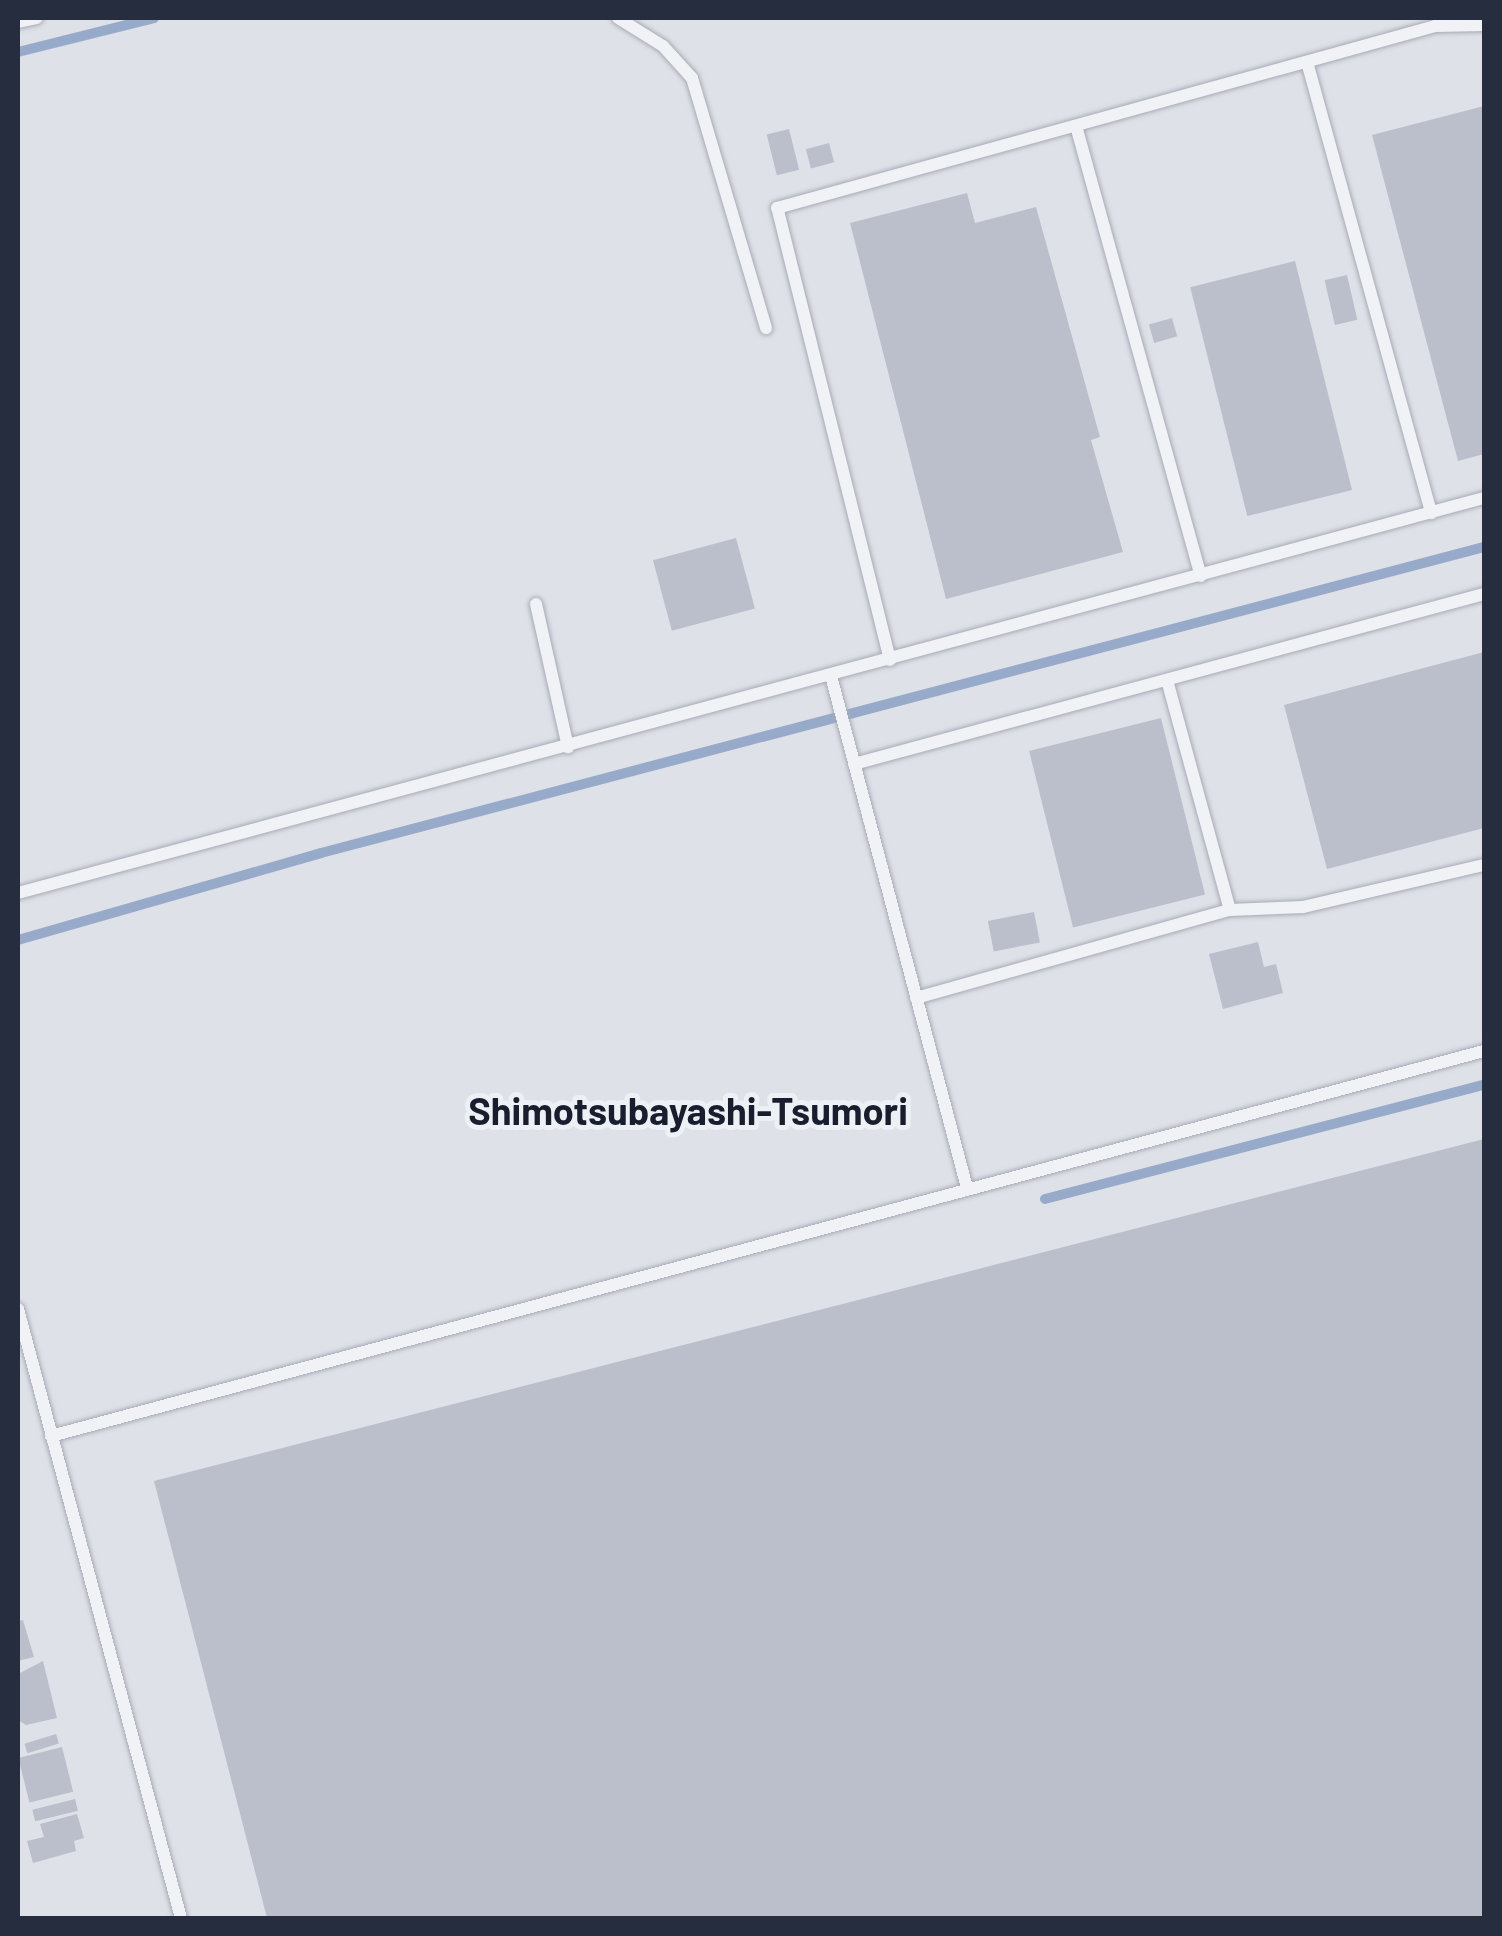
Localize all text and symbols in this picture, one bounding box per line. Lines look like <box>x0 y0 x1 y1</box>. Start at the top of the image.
district label: Shimotsubayashi-Tsumori <box>468 1088 908 1134</box>

